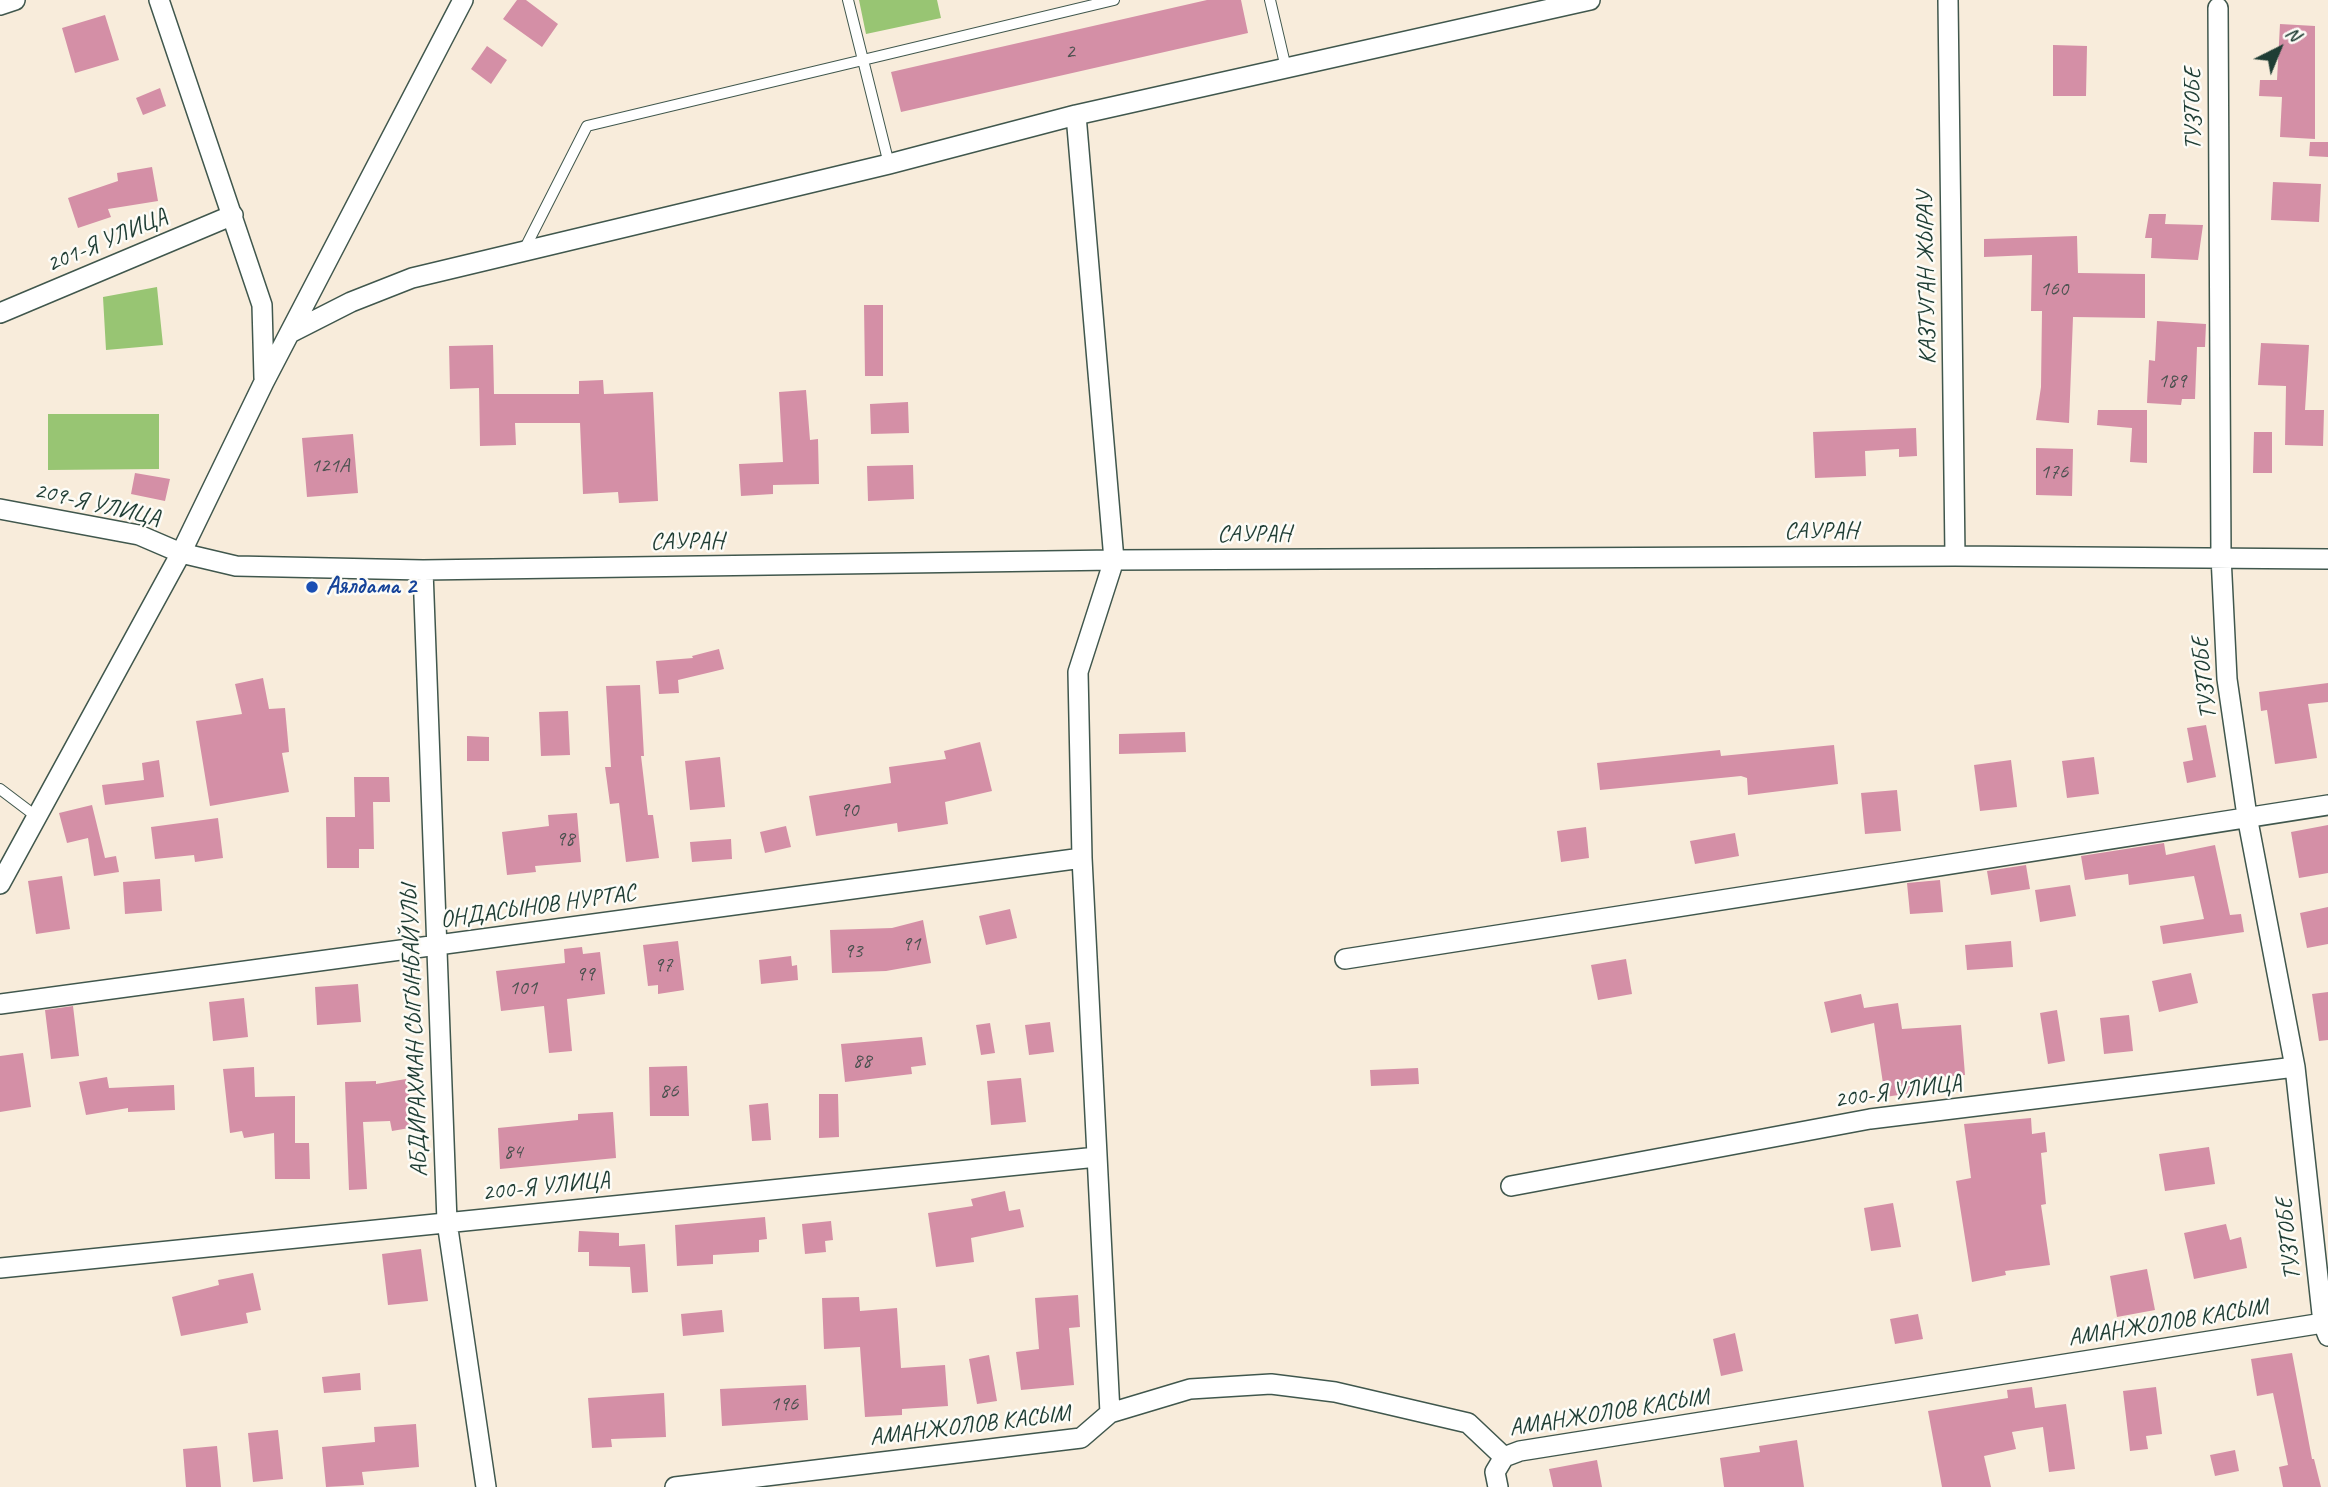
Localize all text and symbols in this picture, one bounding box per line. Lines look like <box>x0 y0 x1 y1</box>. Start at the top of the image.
north arrow <box>2244 14 2314 84</box>
text: N <box>2281 21 2306 46</box>
house number: 2 <box>1065 39 1075 65</box>
street label: ТУЗТОБЕ <box>2180 68 2208 150</box>
street label: КАЗТУГАН ЖЫРАУ <box>1911 191 1943 365</box>
street label: 201-Я УЛИЦА <box>42 203 172 279</box>
house number: 160 <box>2040 276 2068 302</box>
house number: 189 <box>2158 368 2186 394</box>
house number: 121А <box>311 453 349 479</box>
house number: 176 <box>2040 459 2068 485</box>
street label: 209-Я УЛИЦА <box>31 477 163 533</box>
street label: САУРАН <box>1784 518 1858 546</box>
street label: САУРАН <box>1217 521 1291 549</box>
street label: САУРАН <box>650 527 724 557</box>
place label: Аялдама 2 <box>326 573 416 601</box>
marker: Аялдама 2 <box>304 579 320 595</box>
street label: ТУЗТОБЕ <box>2186 635 2224 721</box>
house number: 90 <box>840 797 858 823</box>
house number: 98 <box>556 826 574 852</box>
street label: ОНДАСЫНОВ НУРТАС <box>438 879 638 935</box>
street label: АБДИРАХМАН СЫГЫНБАЙУЛЫ <box>396 884 434 1178</box>
house number: 91 <box>902 931 920 957</box>
house number: 93 <box>844 938 862 964</box>
house number: 97 <box>654 952 672 978</box>
house number: 99 <box>576 961 594 987</box>
house number: 101 <box>509 975 537 1001</box>
house number: 88 <box>853 1048 871 1074</box>
street label: 200-Я УЛИЦА <box>1832 1069 1964 1115</box>
house number: 86 <box>660 1078 678 1104</box>
house number: 84 <box>504 1139 522 1165</box>
street label: 200-Я УЛИЦА <box>481 1166 611 1208</box>
street label: ТУЗТОБЕ <box>2270 1196 2308 1282</box>
street label: АМАНЖОЛОВ КАСЫМ <box>2066 1293 2270 1353</box>
street label: АМАНЖОЛОВ КАСЫМ <box>1507 1383 1711 1443</box>
house number: 196 <box>770 1391 798 1417</box>
street label: АМАНЖОЛОВ КАСЫМ <box>868 1399 1072 1453</box>

